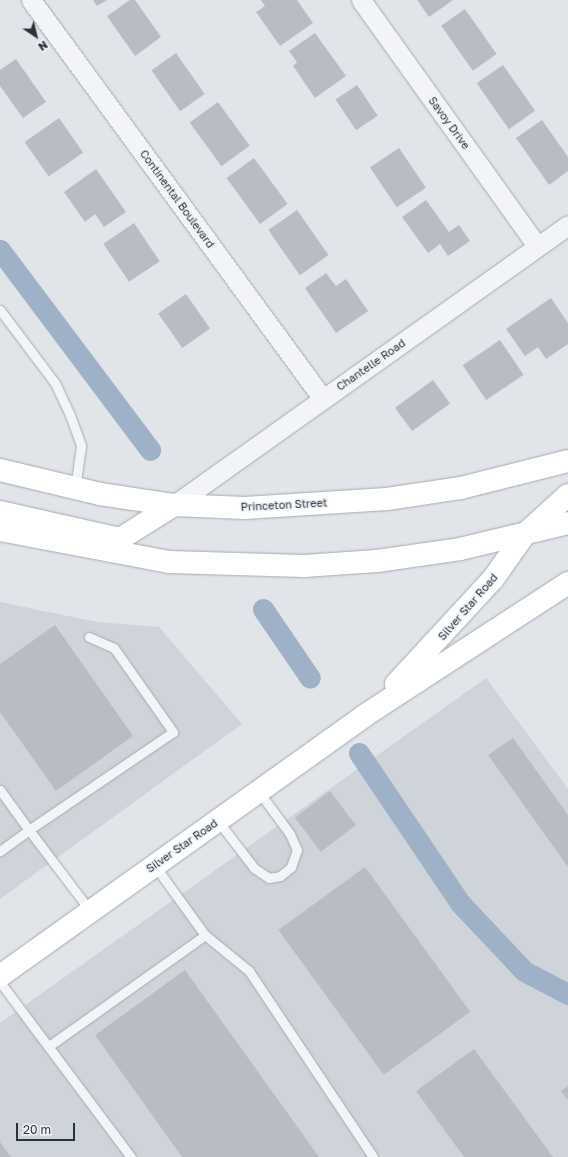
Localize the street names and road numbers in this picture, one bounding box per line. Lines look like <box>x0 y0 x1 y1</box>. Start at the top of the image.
street label: Savoy Drive <box>426 94 472 152</box>
street label: Continental Boulevard <box>137 147 217 251</box>
street label: Chantelle Road <box>334 336 408 394</box>
street label: Princeton Street <box>240 496 328 514</box>
street label: Silver Star Road <box>435 571 501 643</box>
street label: Silver Star Road <box>144 816 220 876</box>

